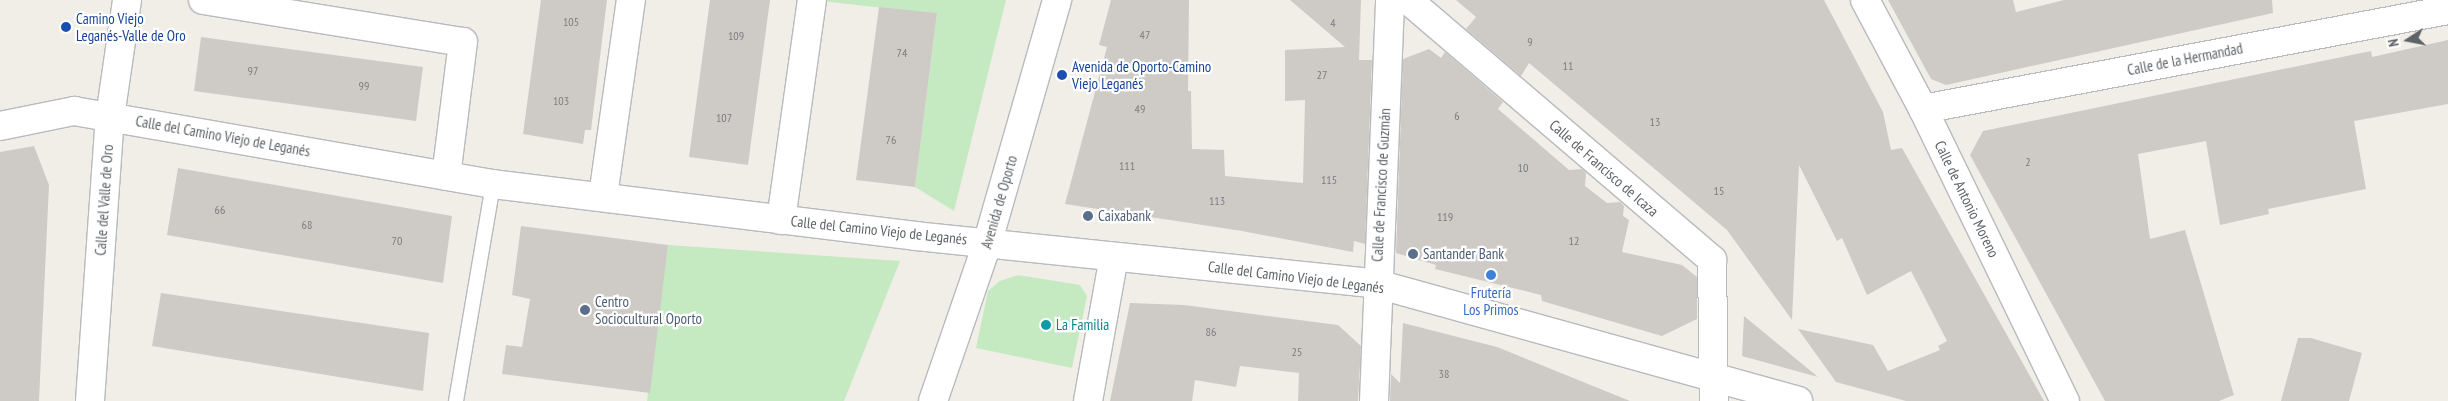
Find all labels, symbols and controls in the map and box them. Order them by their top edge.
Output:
place label: Camino Viejo Leganés-Valle de Oro [76,9,186,44]
house number: 105 [563,15,579,29]
north arrow [2383,15,2433,65]
house number: 4 [1330,16,1336,30]
marker: Camino Viejo Leganés-Valle de Oro [60,21,72,33]
house number: 47 [1140,28,1150,42]
house number: 109 [728,29,744,43]
house number: 9 [1527,35,1533,49]
text: N [2384,37,2403,48]
street label: Calle de la Hermandad [2126,39,2244,79]
house number: 74 [897,46,907,60]
place label: Avenida de Oporto-Camino Viejo Leganés [1072,57,1211,92]
house number: 11 [1563,59,1573,73]
house number: 97 [248,64,258,78]
house number: 27 [1317,68,1327,82]
marker: Avenida de Oporto-Camino Viejo Leganés [1056,69,1068,81]
house number: 99 [359,79,369,93]
house number: 103 [553,94,569,108]
house number: 49 [1135,102,1145,116]
street label: Calle de Francisco de Guzmán [1368,108,1394,262]
house number: 6 [1454,109,1460,123]
house number: 107 [716,111,732,125]
street label: Calle del Camino Viejo de Leganés [134,112,312,160]
house number: 13 [1650,115,1660,129]
street label: Calle de Francisco de Icaza [1546,116,1662,220]
house number: 76 [886,133,896,147]
street label: Calle de Antonio Moreno [1931,138,2003,260]
street label: Calle del Valle de Oro [91,144,117,256]
street label: Avenida de Oporto [977,153,1021,251]
house number: 2 [2025,155,2031,169]
house number: 111 [1119,159,1135,173]
house number: 10 [1518,161,1528,175]
house number: 115 [1321,173,1337,187]
house number: 15 [1714,184,1724,198]
house number: 113 [1209,194,1225,208]
house number: 66 [215,203,225,217]
place label: Caixabank [1098,207,1151,225]
marker: Caixabank [1082,210,1094,222]
house number: 119 [1437,210,1453,224]
street label: Calle del Camino Viejo de Leganés [790,212,968,248]
house number: 68 [302,218,312,232]
house number: 70 [392,234,402,248]
house number: 12 [1569,234,1579,248]
place label: Santander Bank [1423,245,1504,263]
marker: Santander Bank [1407,248,1419,260]
street label: Calle del Camino Viejo de Leganés [1207,257,1385,297]
marker: Frutería Los Primos [1485,269,1497,281]
place label: Frutería Los Primos [1463,283,1519,318]
place label: Centro Sociocultural Oporto [595,292,702,327]
marker: Centro Sociocultural Oporto [579,304,591,316]
place label: La Familia [1056,316,1109,334]
marker: La Familia [1040,319,1052,331]
house number: 86 [1206,325,1216,339]
house number: 25 [1292,345,1302,359]
house number: 38 [1439,367,1449,381]

